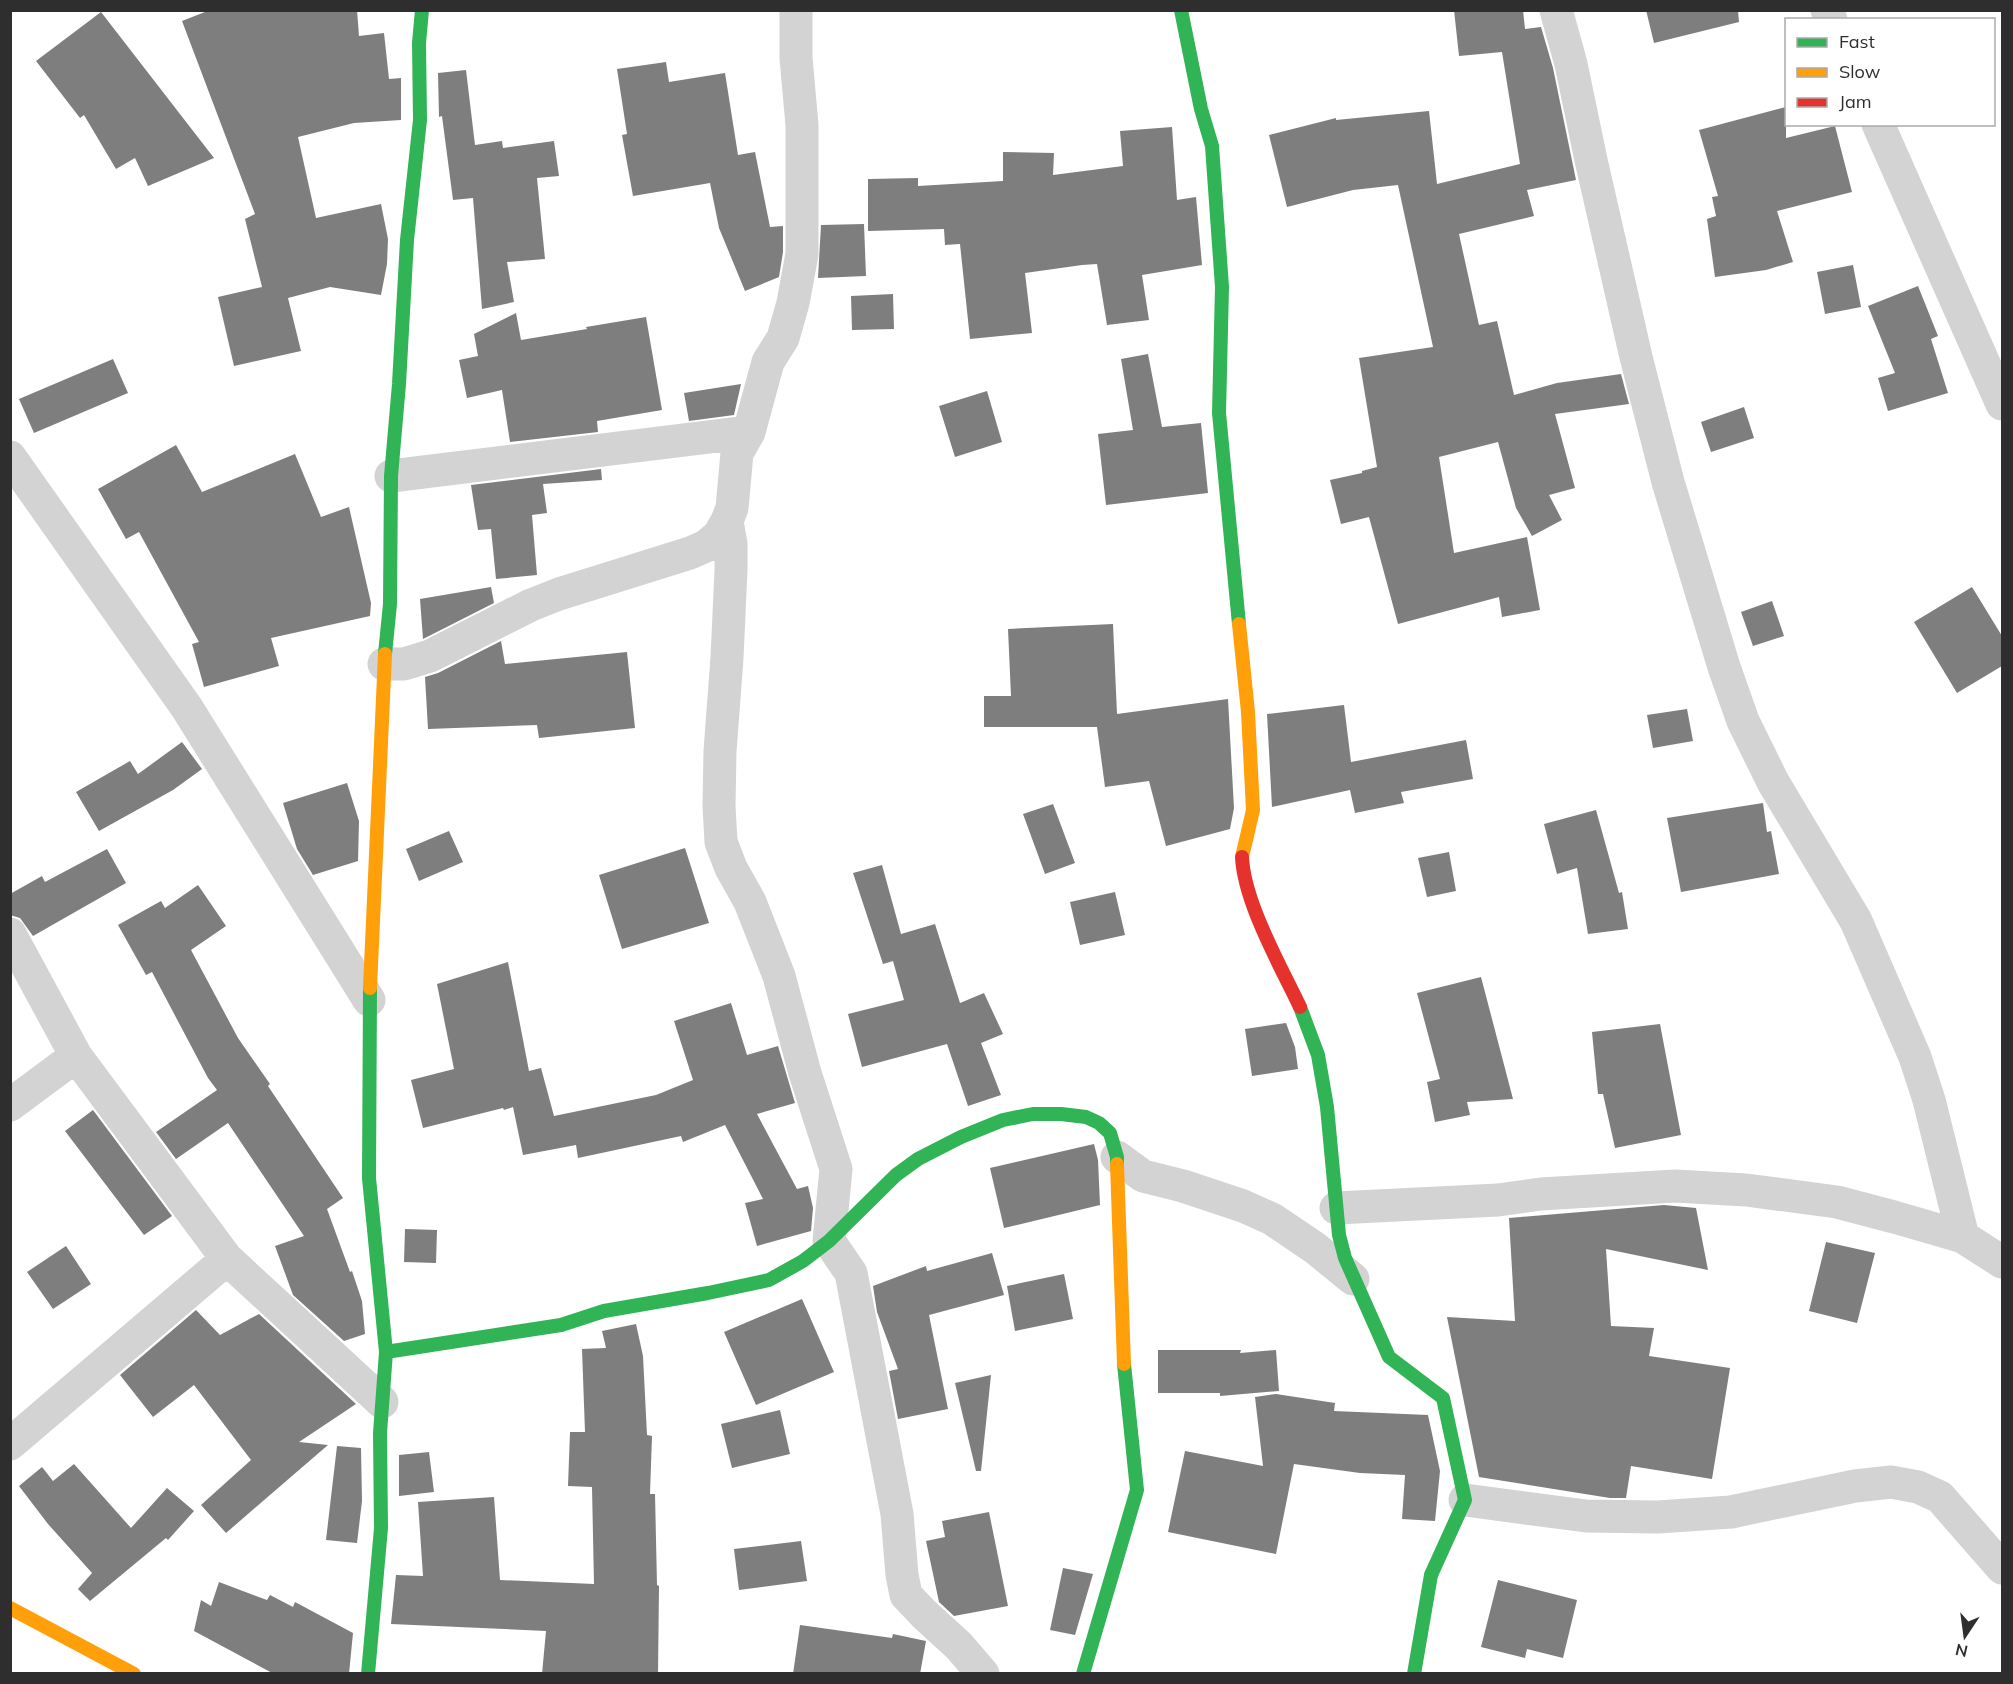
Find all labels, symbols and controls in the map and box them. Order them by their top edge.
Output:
legend [1785,18,1995,126]
text: Fast [1839,30,1875,53]
text: Slow [1839,60,1881,83]
text: Jam [1839,90,1872,113]
north arrow [1935,1606,1995,1666]
text: N [1953,1640,1970,1662]

